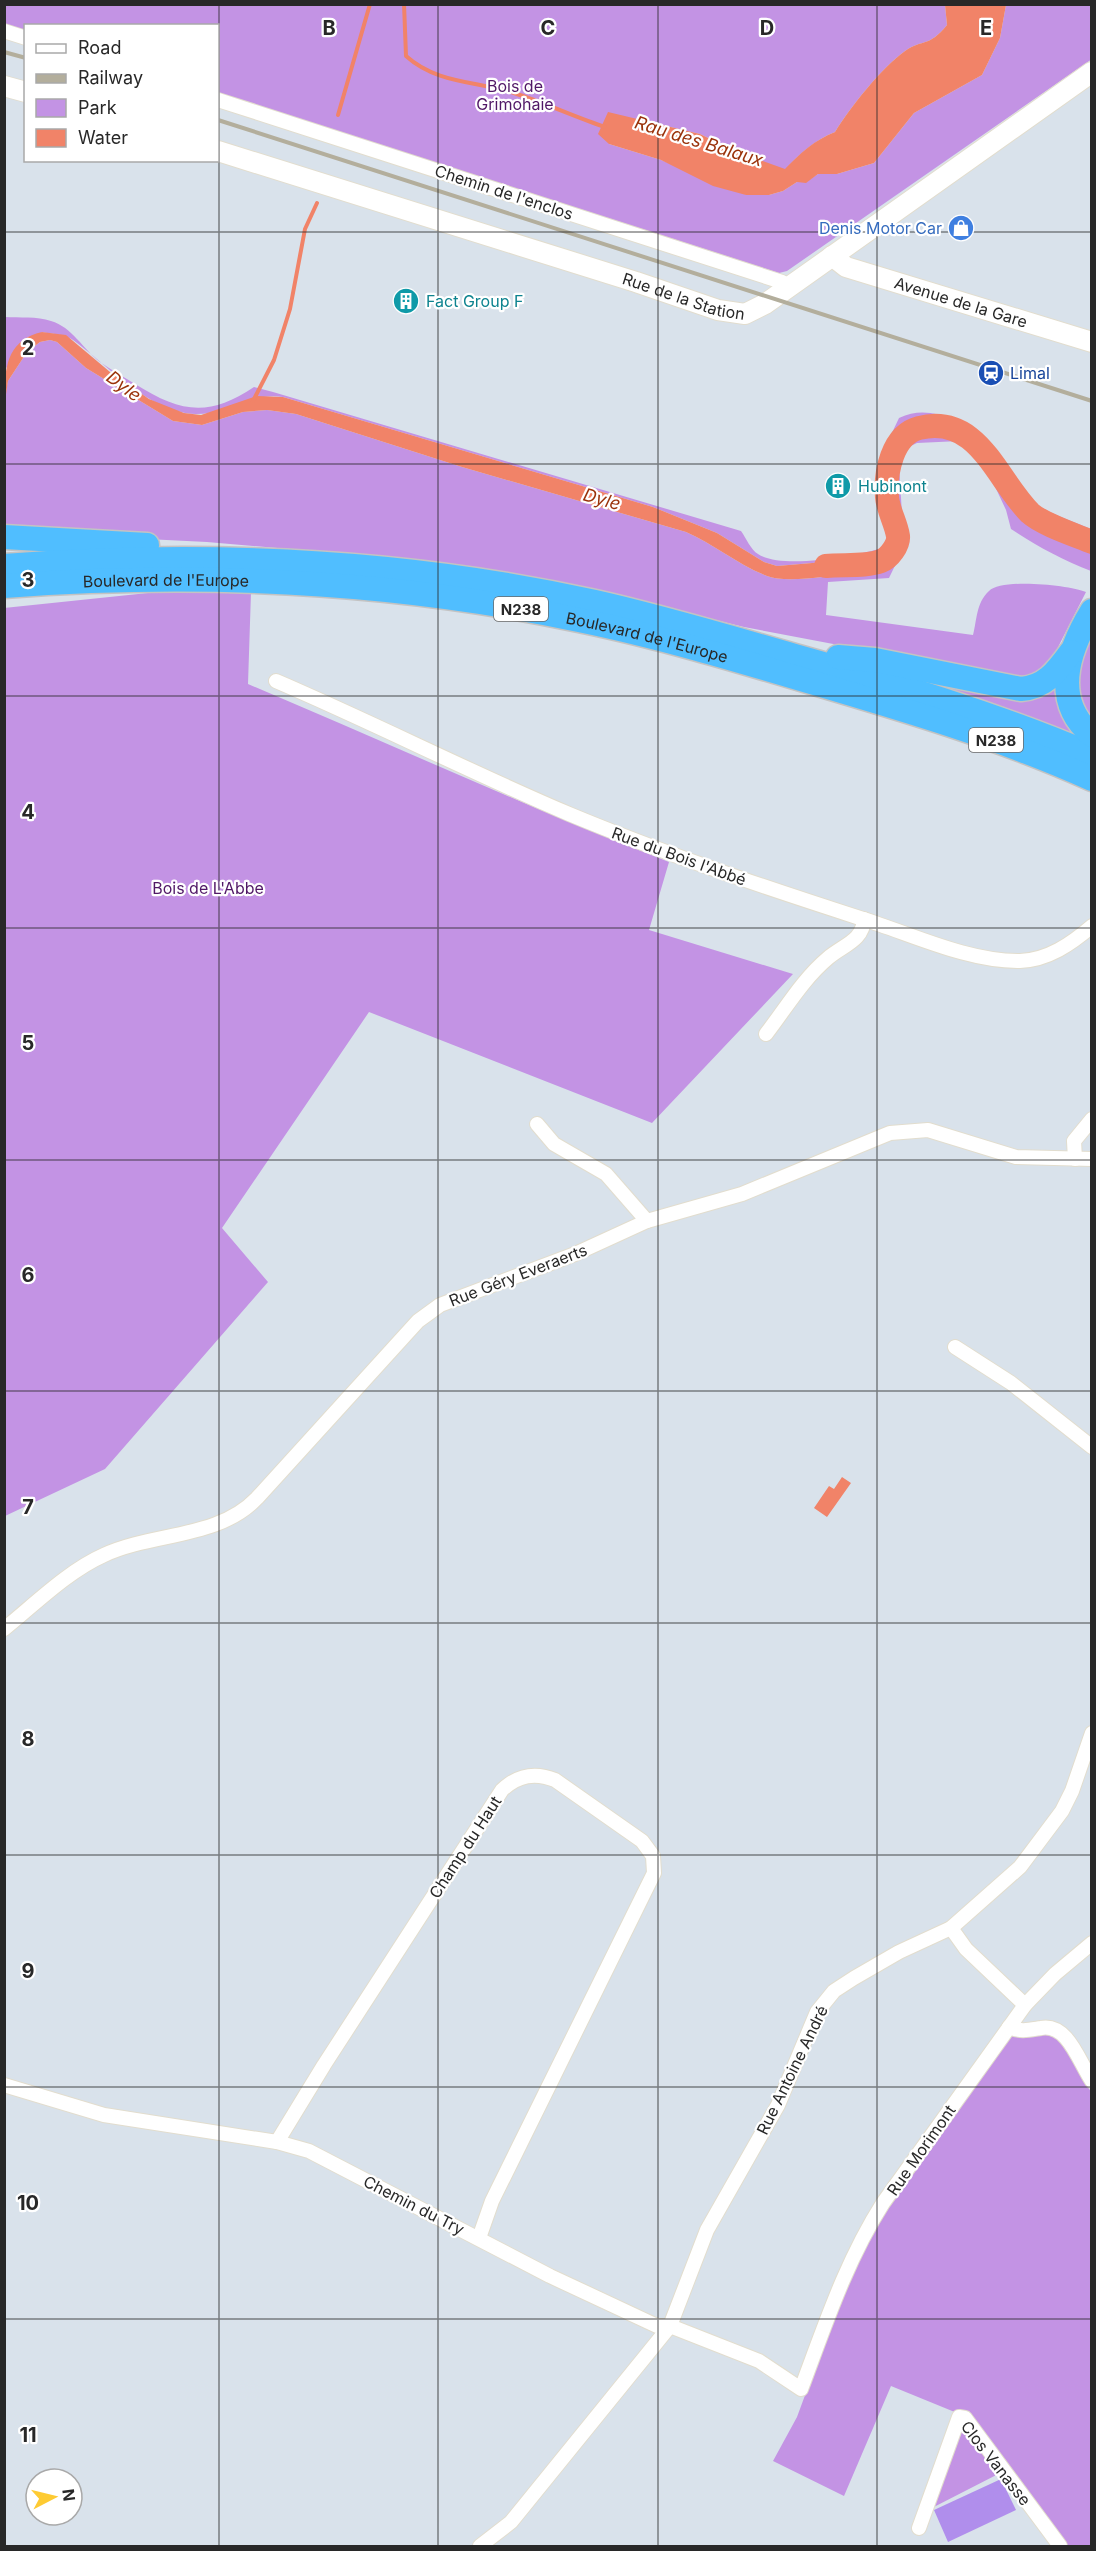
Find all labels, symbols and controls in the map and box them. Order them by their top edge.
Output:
text: B [322,16,336,40]
text: C [541,16,555,40]
text: D [760,16,774,40]
text: E [980,16,992,40]
legend [24,24,219,162]
text: Road [78,37,121,58]
text: Railway [78,67,143,88]
park label: Bois de Grimohaie [476,76,554,114]
text: Park [78,97,117,118]
water label: Rau des Balaux [632,112,766,170]
text: Water [78,127,128,148]
street label: Chemin de l'enclos [432,160,576,224]
shop icon: Denis Motor Car [946,213,976,243]
place label: Denis Motor Car [819,218,942,238]
street label: Rue de la Station [620,268,746,324]
street label: Avenue de la Gare [892,272,1030,332]
building icon: Fact Group F [391,286,421,316]
place label: Fact Group F [426,291,523,311]
text: 2 [22,336,34,360]
station icon: Limal [976,358,1006,388]
place label: Limal [1010,363,1050,383]
water label: Dyle [103,366,145,406]
building icon: Hubinont [823,471,853,501]
place label: Hubinont [858,476,927,496]
water label: Dyle [581,484,623,514]
text: 3 [22,568,34,592]
street label: Boulevard de l'Europe [82,570,249,592]
road number: N238 [494,597,548,621]
street label: Boulevard de l'Europe [564,608,730,667]
road number: N238 [969,728,1023,752]
text: 4 [21,800,35,824]
street label: Rue du Bois l'Abbé [609,822,749,890]
park label: Bois de L'Abbe [152,878,264,898]
text: 5 [22,1031,34,1055]
street label: Rue Géry Everaerts [446,1239,590,1311]
text: 6 [22,1263,35,1287]
text: 7 [22,1495,34,1519]
text: 8 [21,1727,35,1751]
street label: Champ du Haut [425,1792,505,1902]
text: 9 [22,1959,35,1983]
street label: Rue Antoine André [752,2002,832,2138]
street label: Rue Morimont [882,2101,960,2199]
street label: Chemin du Try [360,2171,468,2239]
text: 10 [17,2191,39,2215]
street label: Clos Vanasse [957,2417,1035,2509]
text: 11 [19,2423,37,2447]
north arrow [24,2467,84,2527]
text: N [58,2488,80,2502]

